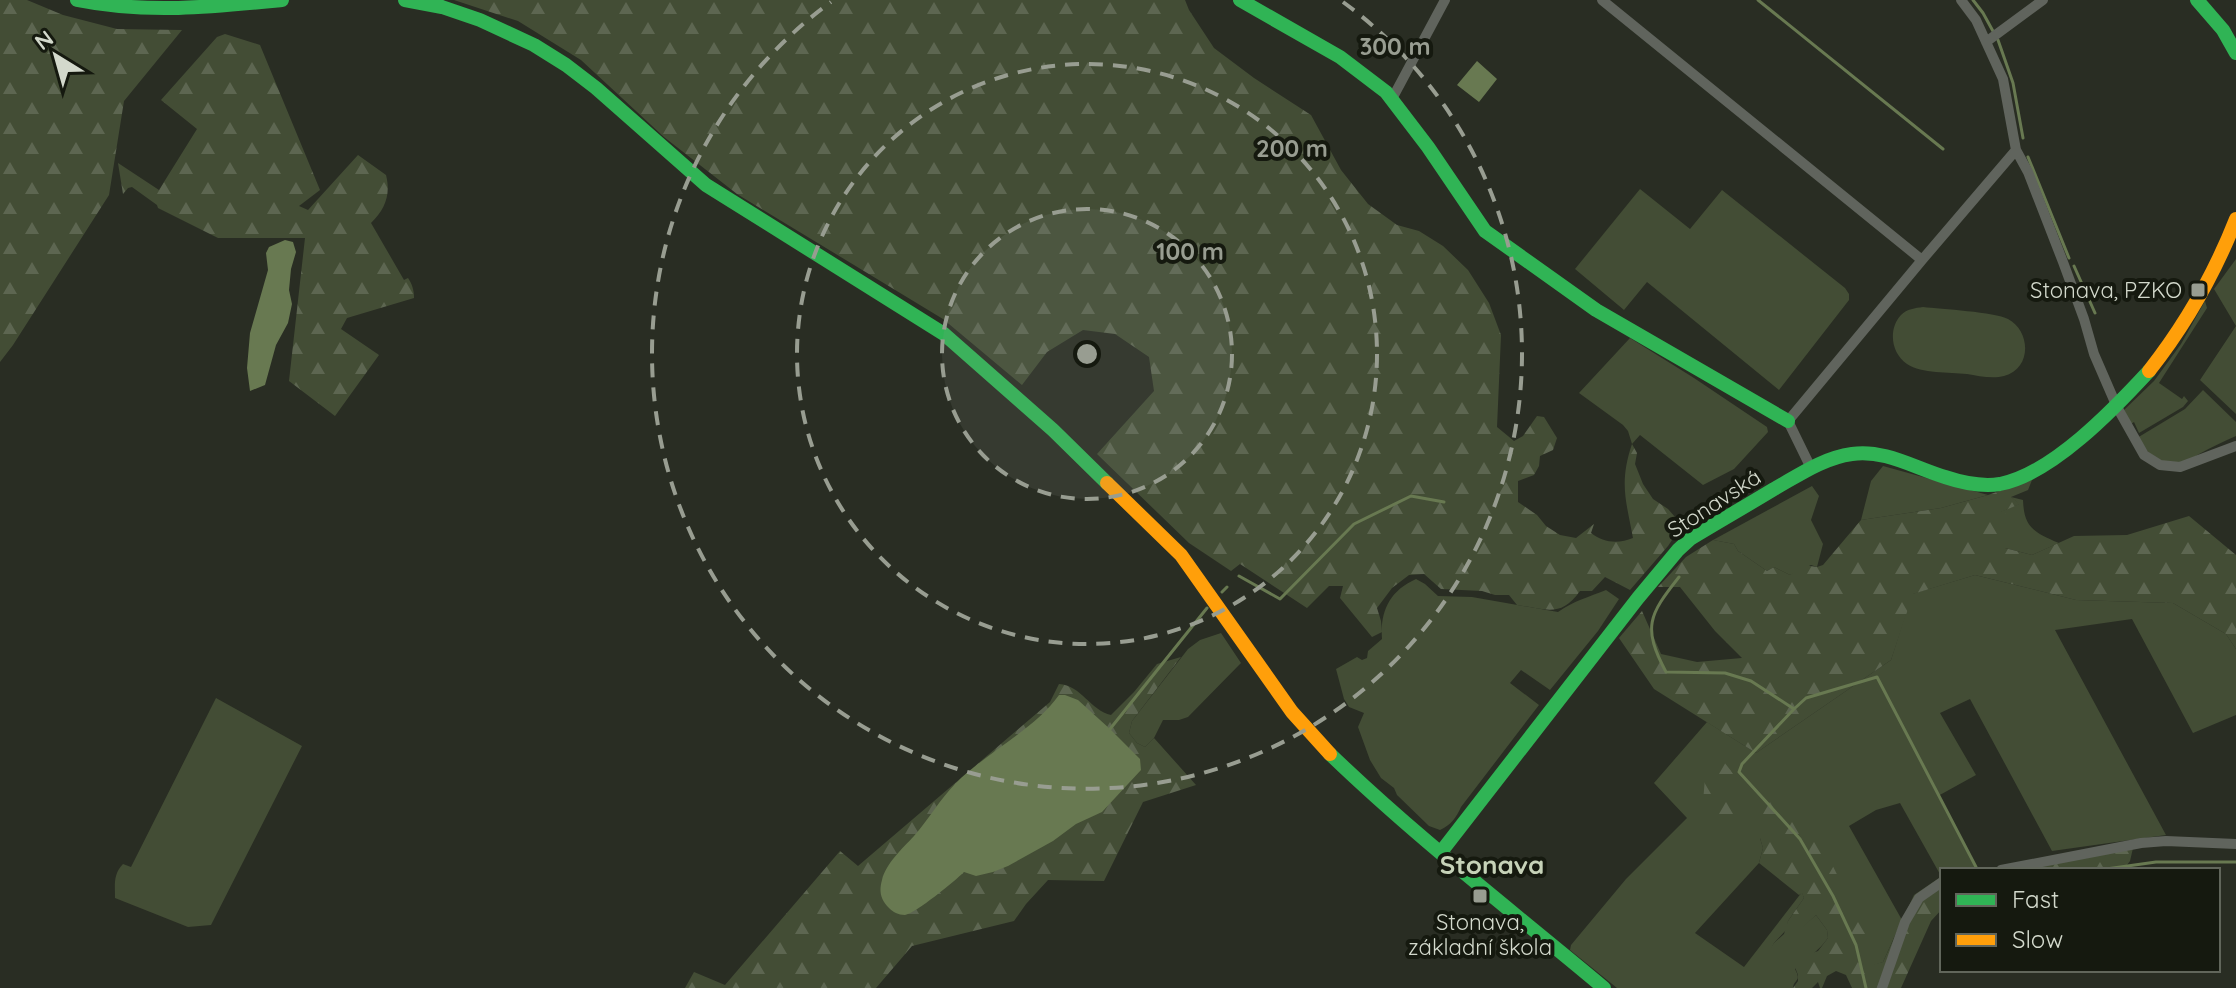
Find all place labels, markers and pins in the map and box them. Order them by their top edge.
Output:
place label: Stonava, PZKO [2030,276,2182,304]
marker: Stonava, PZKO [2189,281,2207,299]
centre of rings [1073,340,1101,368]
marker: Stonava, základní škola [1471,887,1489,905]
place label: Stonava, základní škola [1408,908,1552,961]

